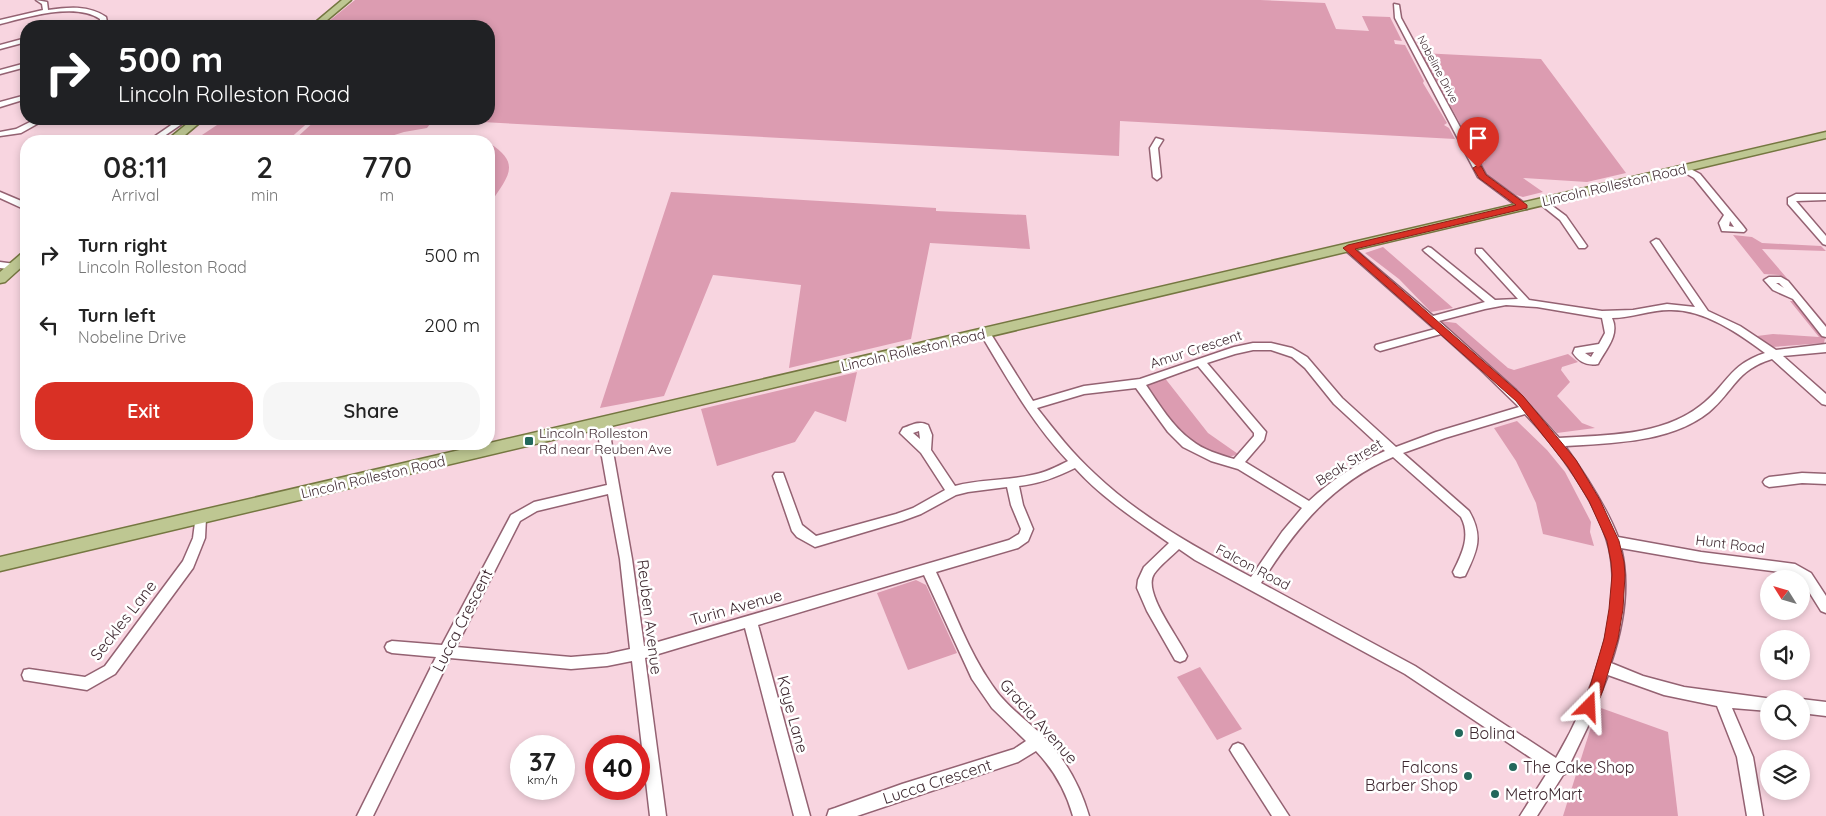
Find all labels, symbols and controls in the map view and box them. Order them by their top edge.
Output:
street label: Nobeline Drive [1414,33,1462,105]
text: 500 m [118,37,223,81]
icon: right [35,40,100,105]
text: Lincoln Rolleston Road [118,80,350,108]
pin [1457,117,1499,168]
icon: arrive [1464,124,1492,152]
text: 08:11 [103,148,168,186]
text: 2 [256,148,273,186]
text: 770 [361,148,412,186]
street label: Lincoln Rolleston Road [1540,160,1688,210]
text: Arrival [112,185,159,205]
text: min [251,185,278,205]
text: m [379,185,394,205]
text: Turn right [78,233,167,257]
icon: right [35,241,63,269]
text: 500 m [425,243,480,267]
text: Lincoln Rolleston Road [78,257,247,277]
text: Turn left [78,303,156,327]
icon: left [35,311,63,339]
text: 200 m [424,313,480,337]
street label: Lincoln Rolleston Road [839,325,987,375]
street label: Amur Crescent [1148,326,1245,372]
text: Nobeline Drive [78,327,186,347]
button: Exit [35,382,253,440]
button: Share [263,382,480,440]
place label: Lincoln Rolleston Rd near Reuben Ave [539,424,672,458]
street label: Beak Street [1312,434,1386,490]
marker: Lincoln Rolleston Rd near Reuben Ave [523,435,535,447]
street label: Lincoln Rolleston Road [299,452,447,502]
street label: Hunt Road [1694,531,1766,557]
street label: Falcon Road [1213,540,1293,594]
street label: Reuben Avenue [633,558,667,676]
street label: Lucca Crescent [427,565,497,675]
north arrow [1760,570,1810,620]
map controls [1760,570,1810,800]
street label: Seckles Lane [86,576,160,664]
street label: Turin Avenue [688,584,784,630]
button: sound [1760,630,1810,680]
street label: Kaye Lane [773,673,813,755]
street label: Gracia Avenue [996,674,1082,768]
position arrow [1562,680,1614,732]
button: search [1760,690,1810,740]
place label: Bolina [1469,723,1515,743]
marker: Bolina [1453,727,1465,739]
speed limit sign: 40 [585,735,650,800]
text: 37 [529,746,556,777]
button: layers [1760,750,1810,800]
street label: Lucca Crescent [880,754,994,808]
place label: Falcons Barber Shop [1365,757,1458,795]
place label: The Cake Shop [1523,757,1634,777]
marker: The Cake Shop [1507,761,1519,773]
marker: Falcons Barber Shop [1462,770,1474,782]
text: km/h [527,772,558,787]
place label: MetroMart [1505,784,1583,804]
marker: MetroMart [1489,788,1501,800]

